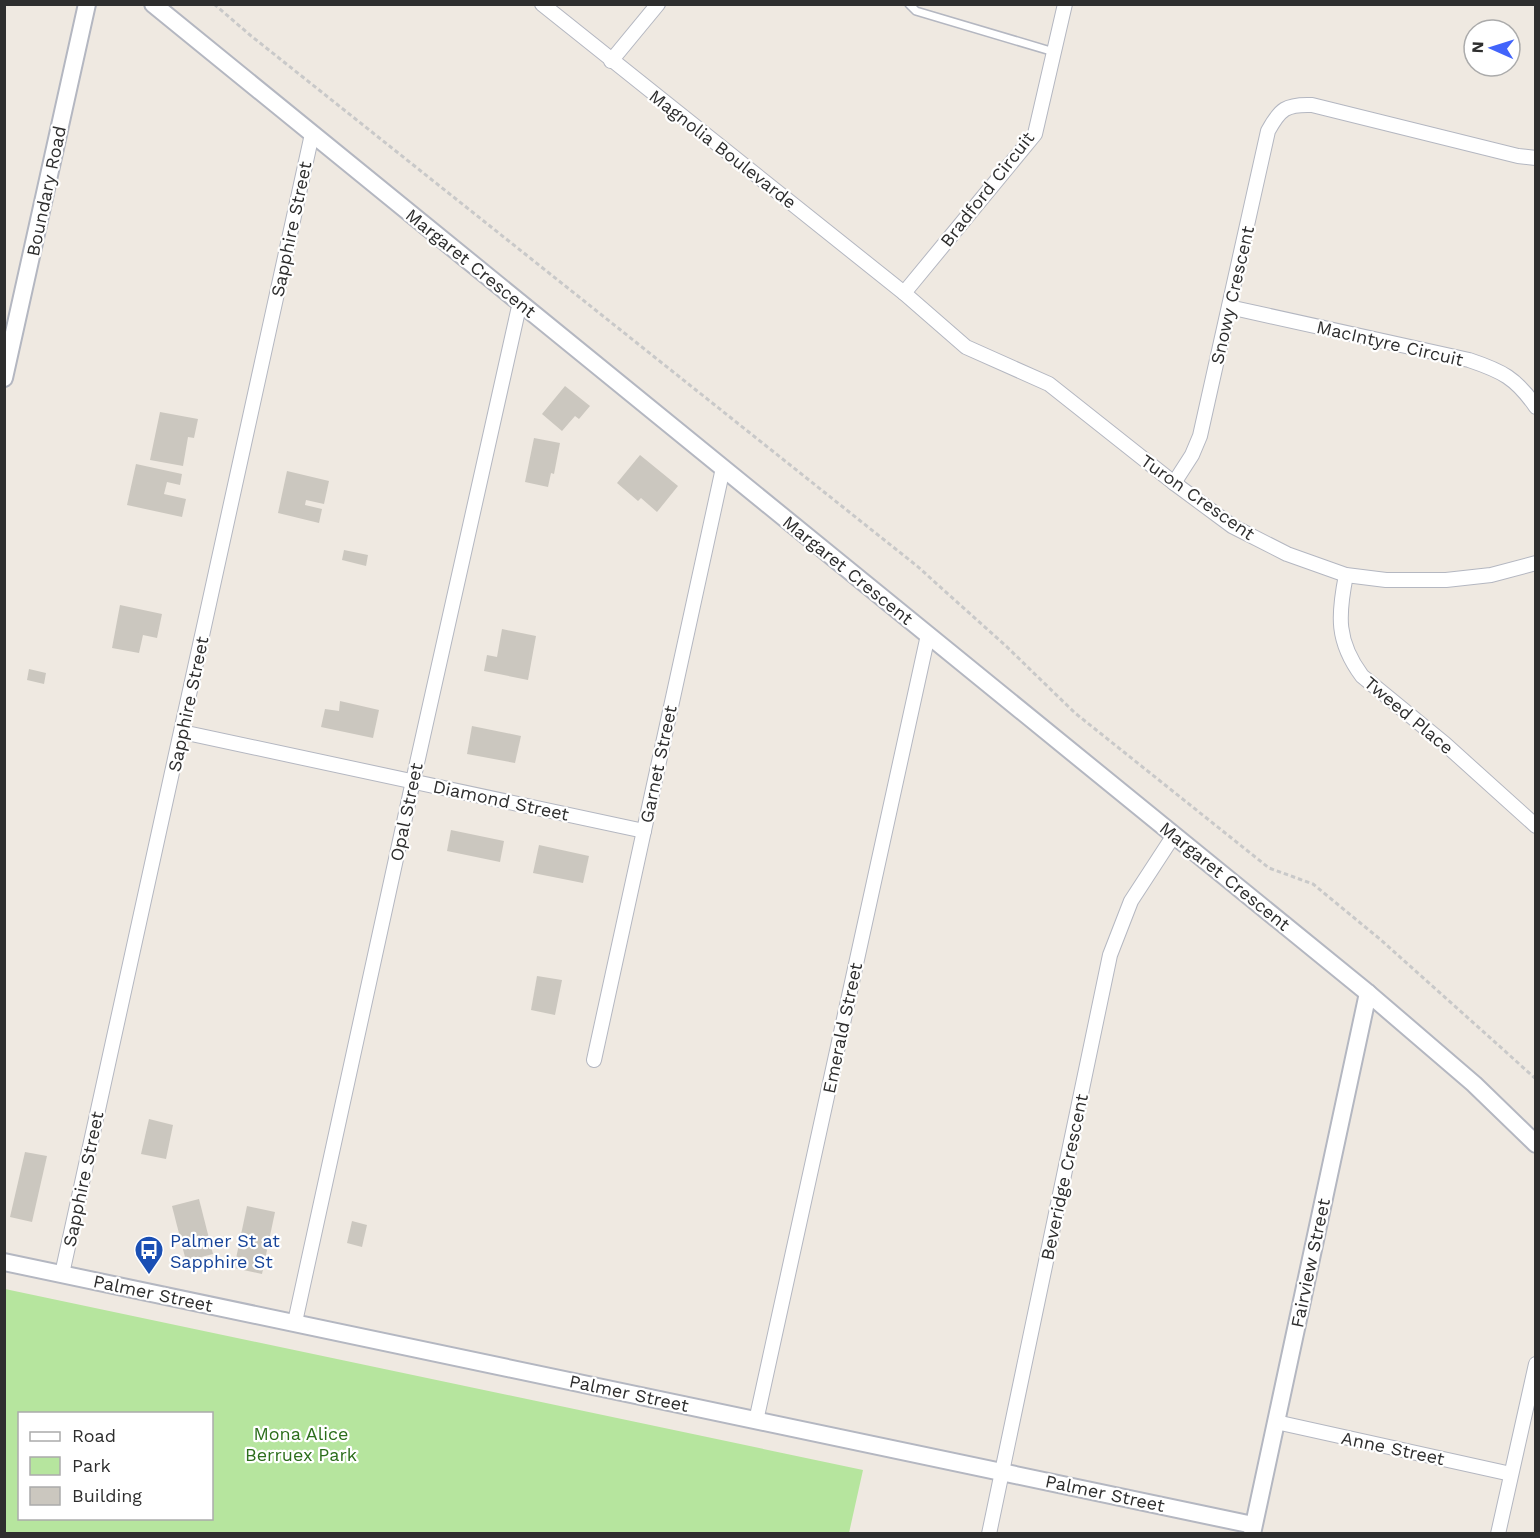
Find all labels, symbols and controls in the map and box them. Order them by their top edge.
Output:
north arrow [1462,18,1522,78]
text: N [1468,41,1487,54]
street label: Magnolia Boulevarde [645,85,801,213]
street label: Boundary Road [22,124,70,258]
street label: Bradford Circuit [936,127,1039,251]
street label: Sapphire Street [266,159,316,299]
street label: Margaret Crescent [402,204,541,322]
street label: Snowy Crescent [1206,223,1258,366]
street label: MacIntyre Circuit [1315,316,1466,370]
street label: Turon Crescent [1137,450,1259,544]
street label: Margaret Crescent [779,511,918,629]
street label: Sapphire Street [163,634,213,774]
street label: Tweed Place [1360,672,1458,758]
street label: Garnet Street [635,703,681,825]
street label: Opal Street [385,760,427,863]
street label: Diamond Street [431,775,571,825]
street label: Margaret Crescent [1156,817,1295,935]
street label: Emerald Street [818,960,866,1095]
street label: Beveridge Crescent [1036,1091,1092,1262]
street label: Sapphire Street [58,1109,108,1249]
street label: Fairview Street [1286,1196,1334,1330]
place label: Palmer St at Sapphire St [170,1230,280,1272]
bus stop icon: Palmer St at Sapphire St [133,1234,165,1276]
street label: Palmer Street [91,1270,215,1316]
street label: Palmer Street [567,1370,691,1416]
legend [18,1412,213,1520]
park label: Mona Alice Berruex Park [245,1423,357,1465]
text: Road [72,1425,116,1446]
street label: Anne Street [1340,1427,1447,1469]
text: Park [72,1455,111,1476]
street label: Palmer Street [1043,1470,1167,1516]
text: Building [72,1485,142,1506]

